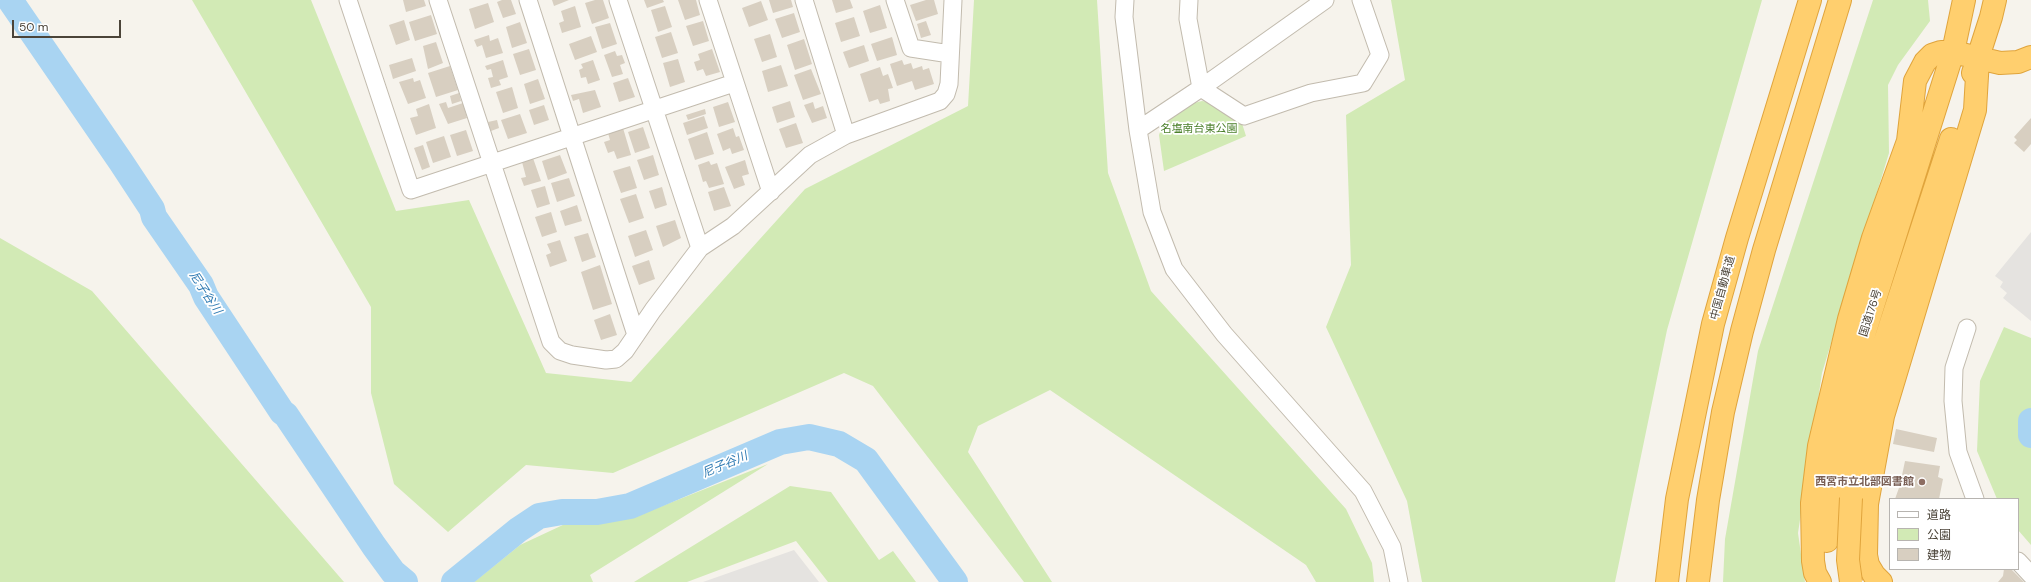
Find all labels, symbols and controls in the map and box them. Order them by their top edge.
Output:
scale bar [14,12,123,38]
text: 50 m [19,19,48,35]
park label: 名塩南台東公園 [1161,122,1237,136]
street label: 中国自動車道 [1708,254,1738,322]
water label: 尼子谷川 [186,269,224,317]
street label: 国道176号 [1857,288,1885,338]
water label: 尼子谷川 [700,449,750,481]
place label: 西宮市立北部図書館 [1815,475,1914,489]
marker: 西宮市立北部図書館 [1917,477,1927,487]
legend [1889,498,2019,570]
text: 道路 [1927,507,1951,523]
text: 公園 [1927,527,1951,543]
text: 建物 [1927,547,1951,563]

